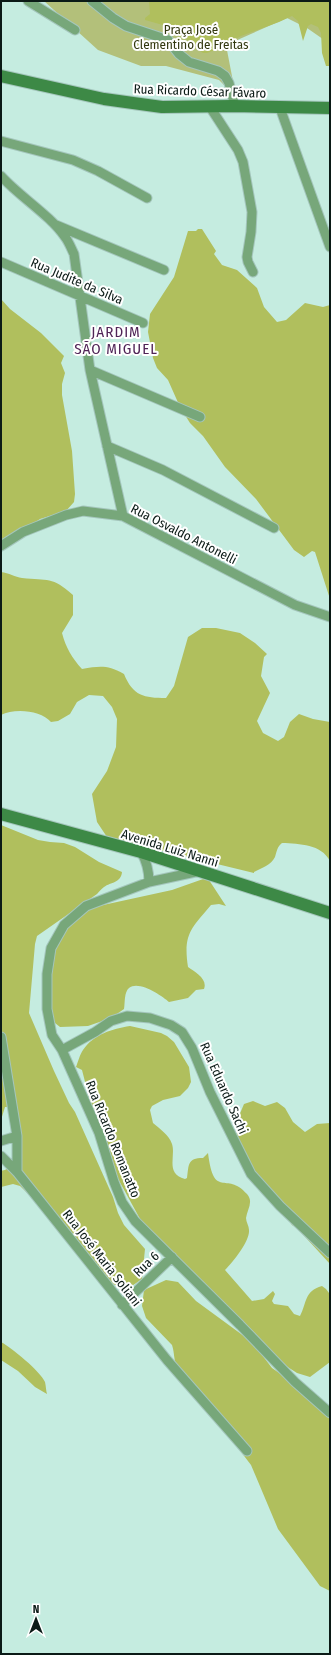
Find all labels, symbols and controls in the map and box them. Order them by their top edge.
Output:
park label: Praça José Clementino de Freitas [133,22,249,52]
street label: Rua Ricardo César Fávaro [133,81,267,101]
street label: Rua Judite da Silva [29,255,125,307]
district label: JARDIM SÃO MIGUEL [74,323,158,358]
street label: Rua Osvaldo Antonelli [129,501,239,567]
street label: Avenida Luiz Nanni [120,826,220,870]
street label: Rua Eduardo Sachi [197,1040,251,1136]
street label: Rua Ricardo Romanatto [83,1078,143,1200]
street label: Rua José Maria Soliani [60,1207,144,1309]
street label: Rua 6 [130,1248,162,1280]
north arrow [16,1599,56,1639]
text: N [33,1603,39,1616]

